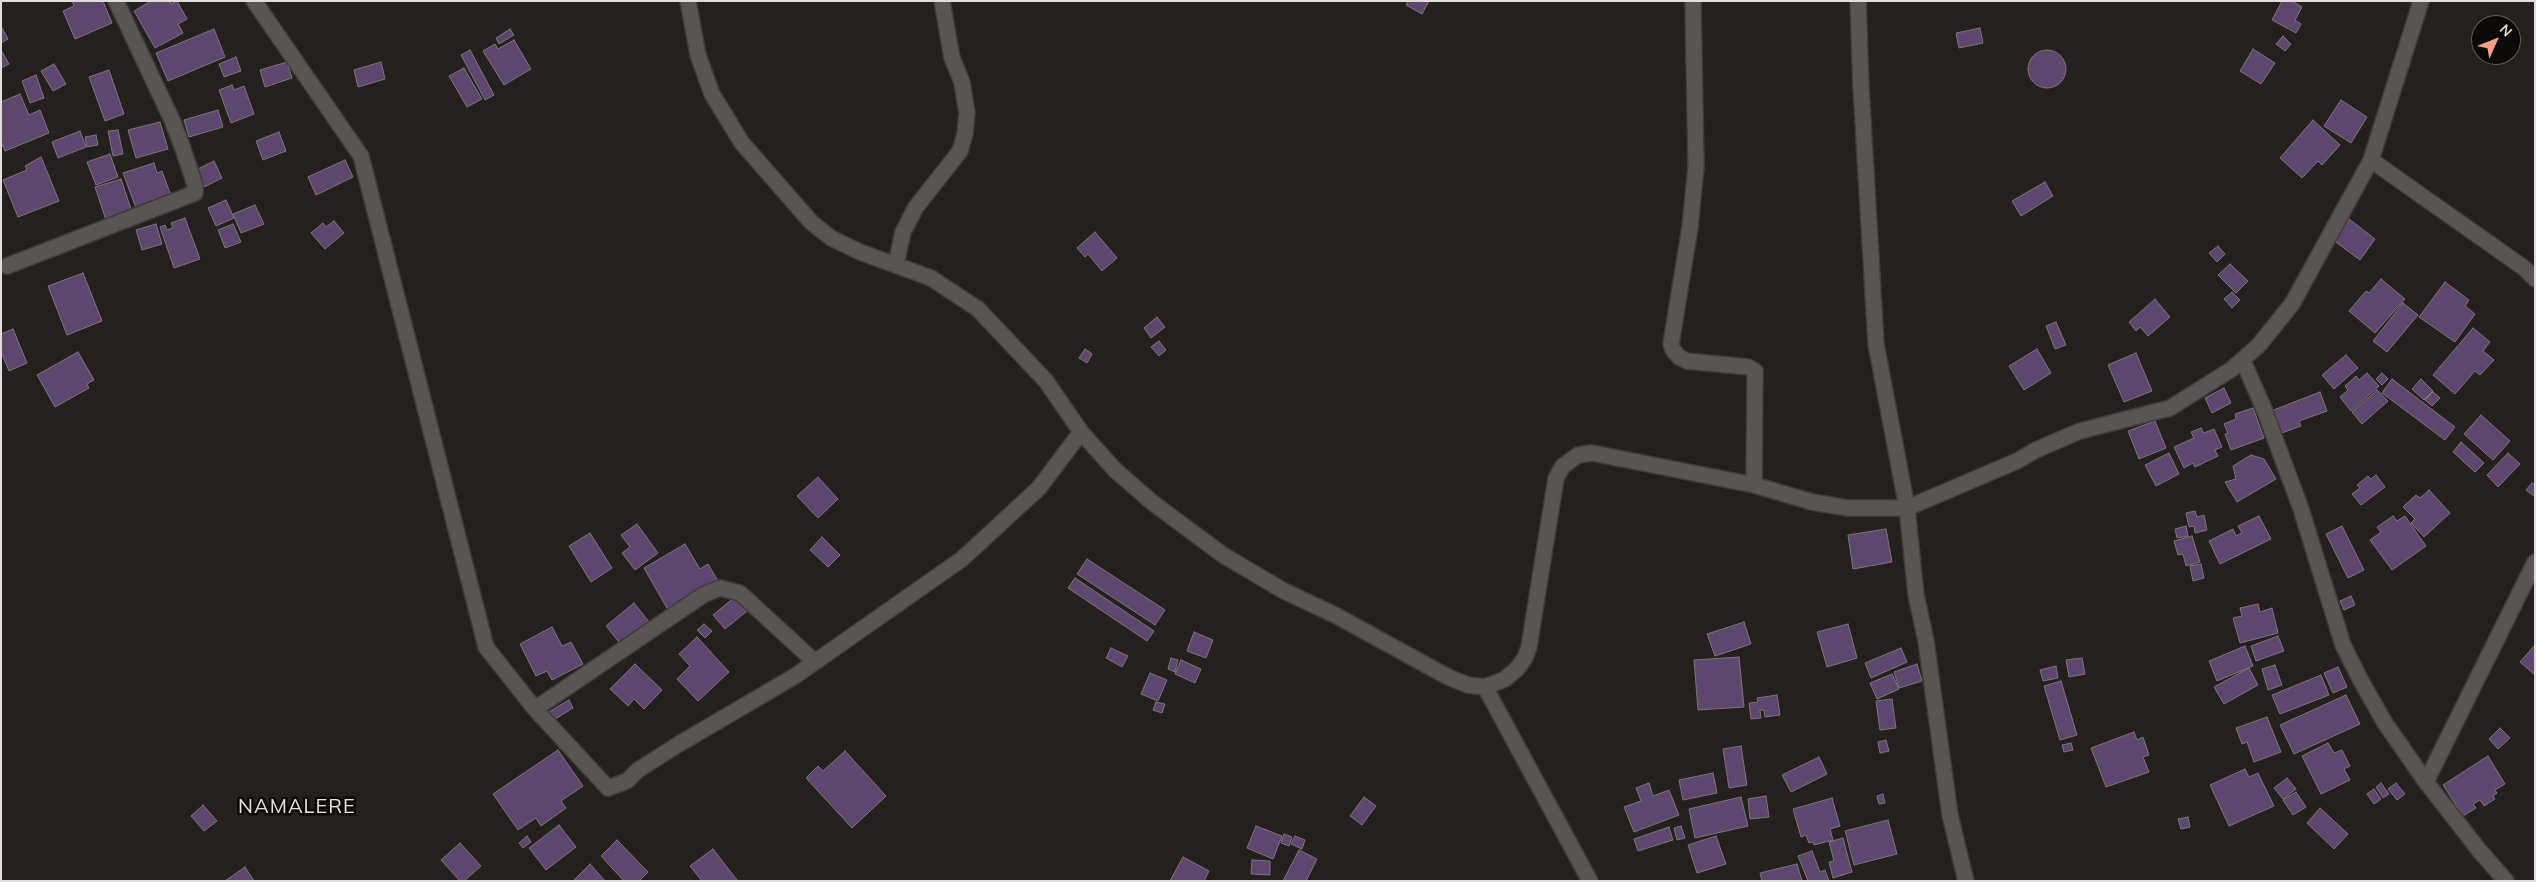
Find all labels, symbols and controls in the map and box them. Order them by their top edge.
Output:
north arrow [2471,15,2521,65]
text: N [2496,20,2516,40]
district label: NAMALERE [237,795,357,819]

